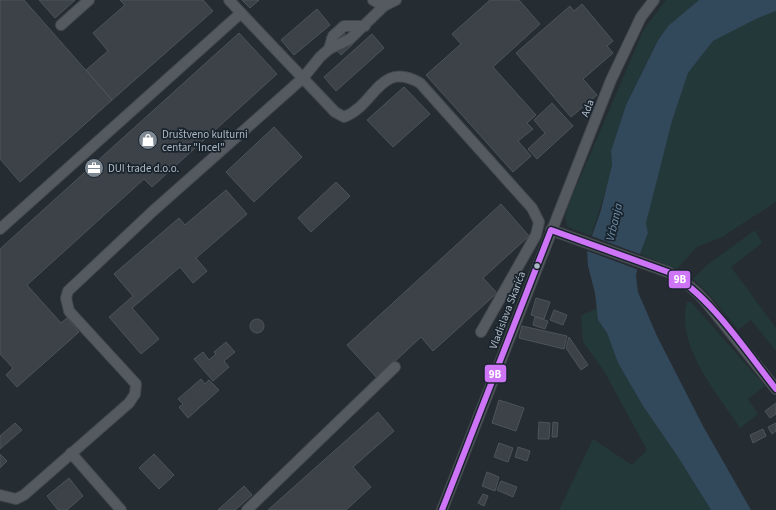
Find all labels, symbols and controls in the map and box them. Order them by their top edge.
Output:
street label: Ada [577,97,598,119]
place label: Društveno kulturni centar "Incel" [162,127,248,155]
shop icon: Društveno kulturni centar "Incel" [137,129,159,151]
office icon: DUI trade d.o.o. [83,157,105,179]
place label: DUI trade d.o.o. [108,161,180,176]
water label: Vrbanja [602,201,627,243]
unlabelled marker [532,261,542,271]
street label: Vladislava Skarića [486,269,529,351]
line badge: 9B [668,270,691,289]
text: 9B [674,272,687,287]
line badge: 9B [484,364,507,383]
text: 9B [489,367,502,382]

